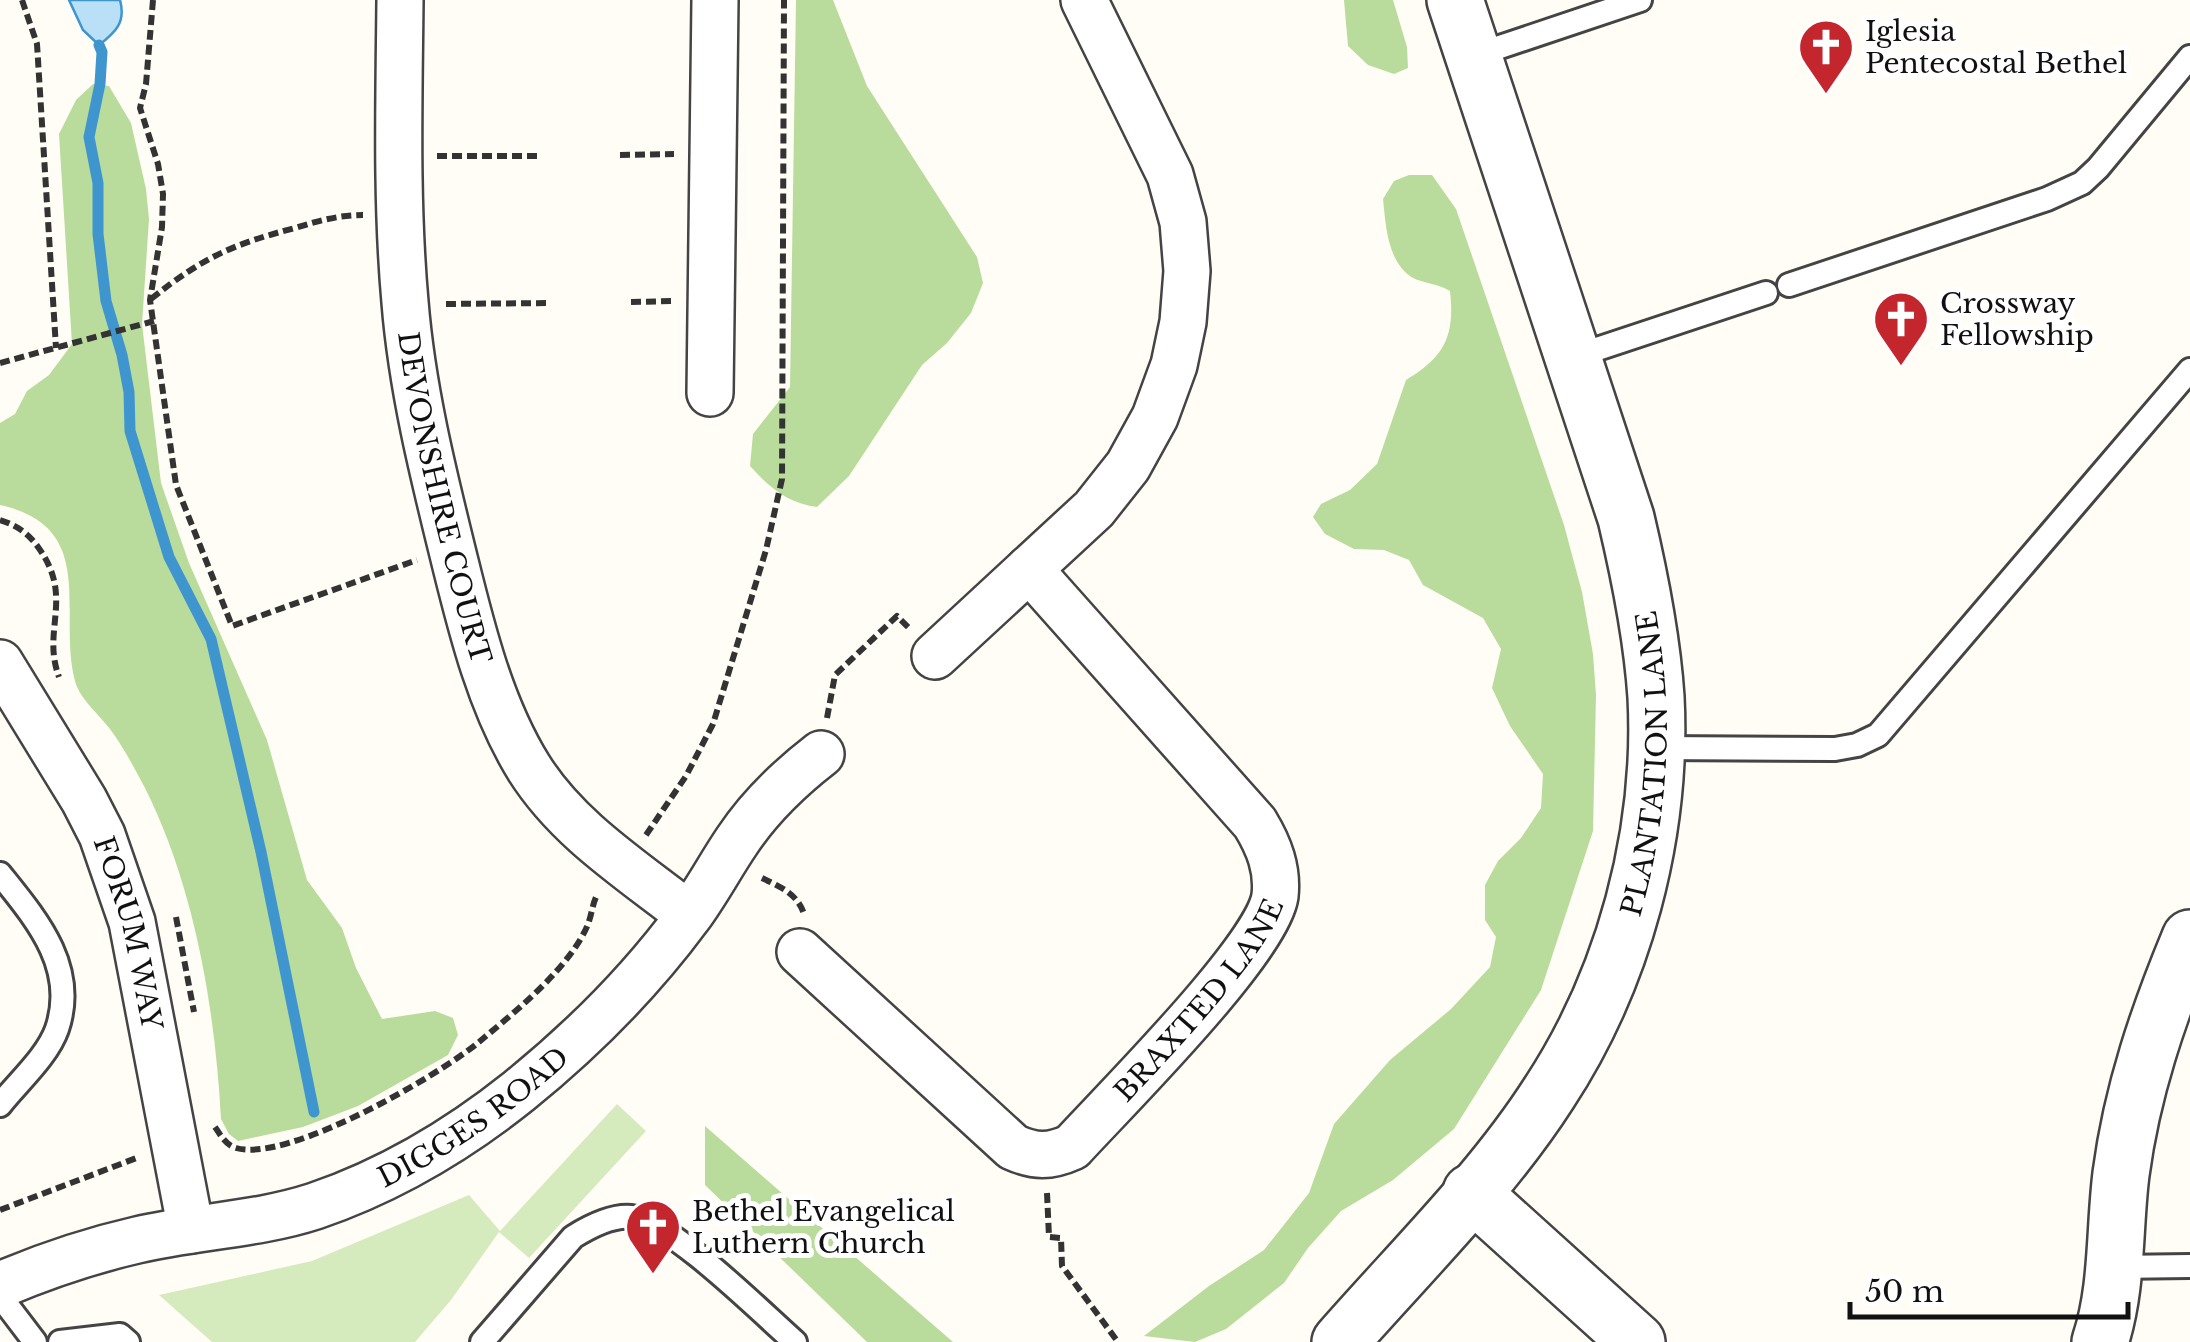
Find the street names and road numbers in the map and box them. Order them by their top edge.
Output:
street label: DEVONSHIRE COURT [390,330,499,669]
street label: PLANTATION LANE [1614,608,1675,920]
street label: FORUM WAY [86,832,169,1033]
street label: BRAXTED LANE [1107,894,1291,1109]
street label: DIGGES ROAD [372,1040,576,1196]

